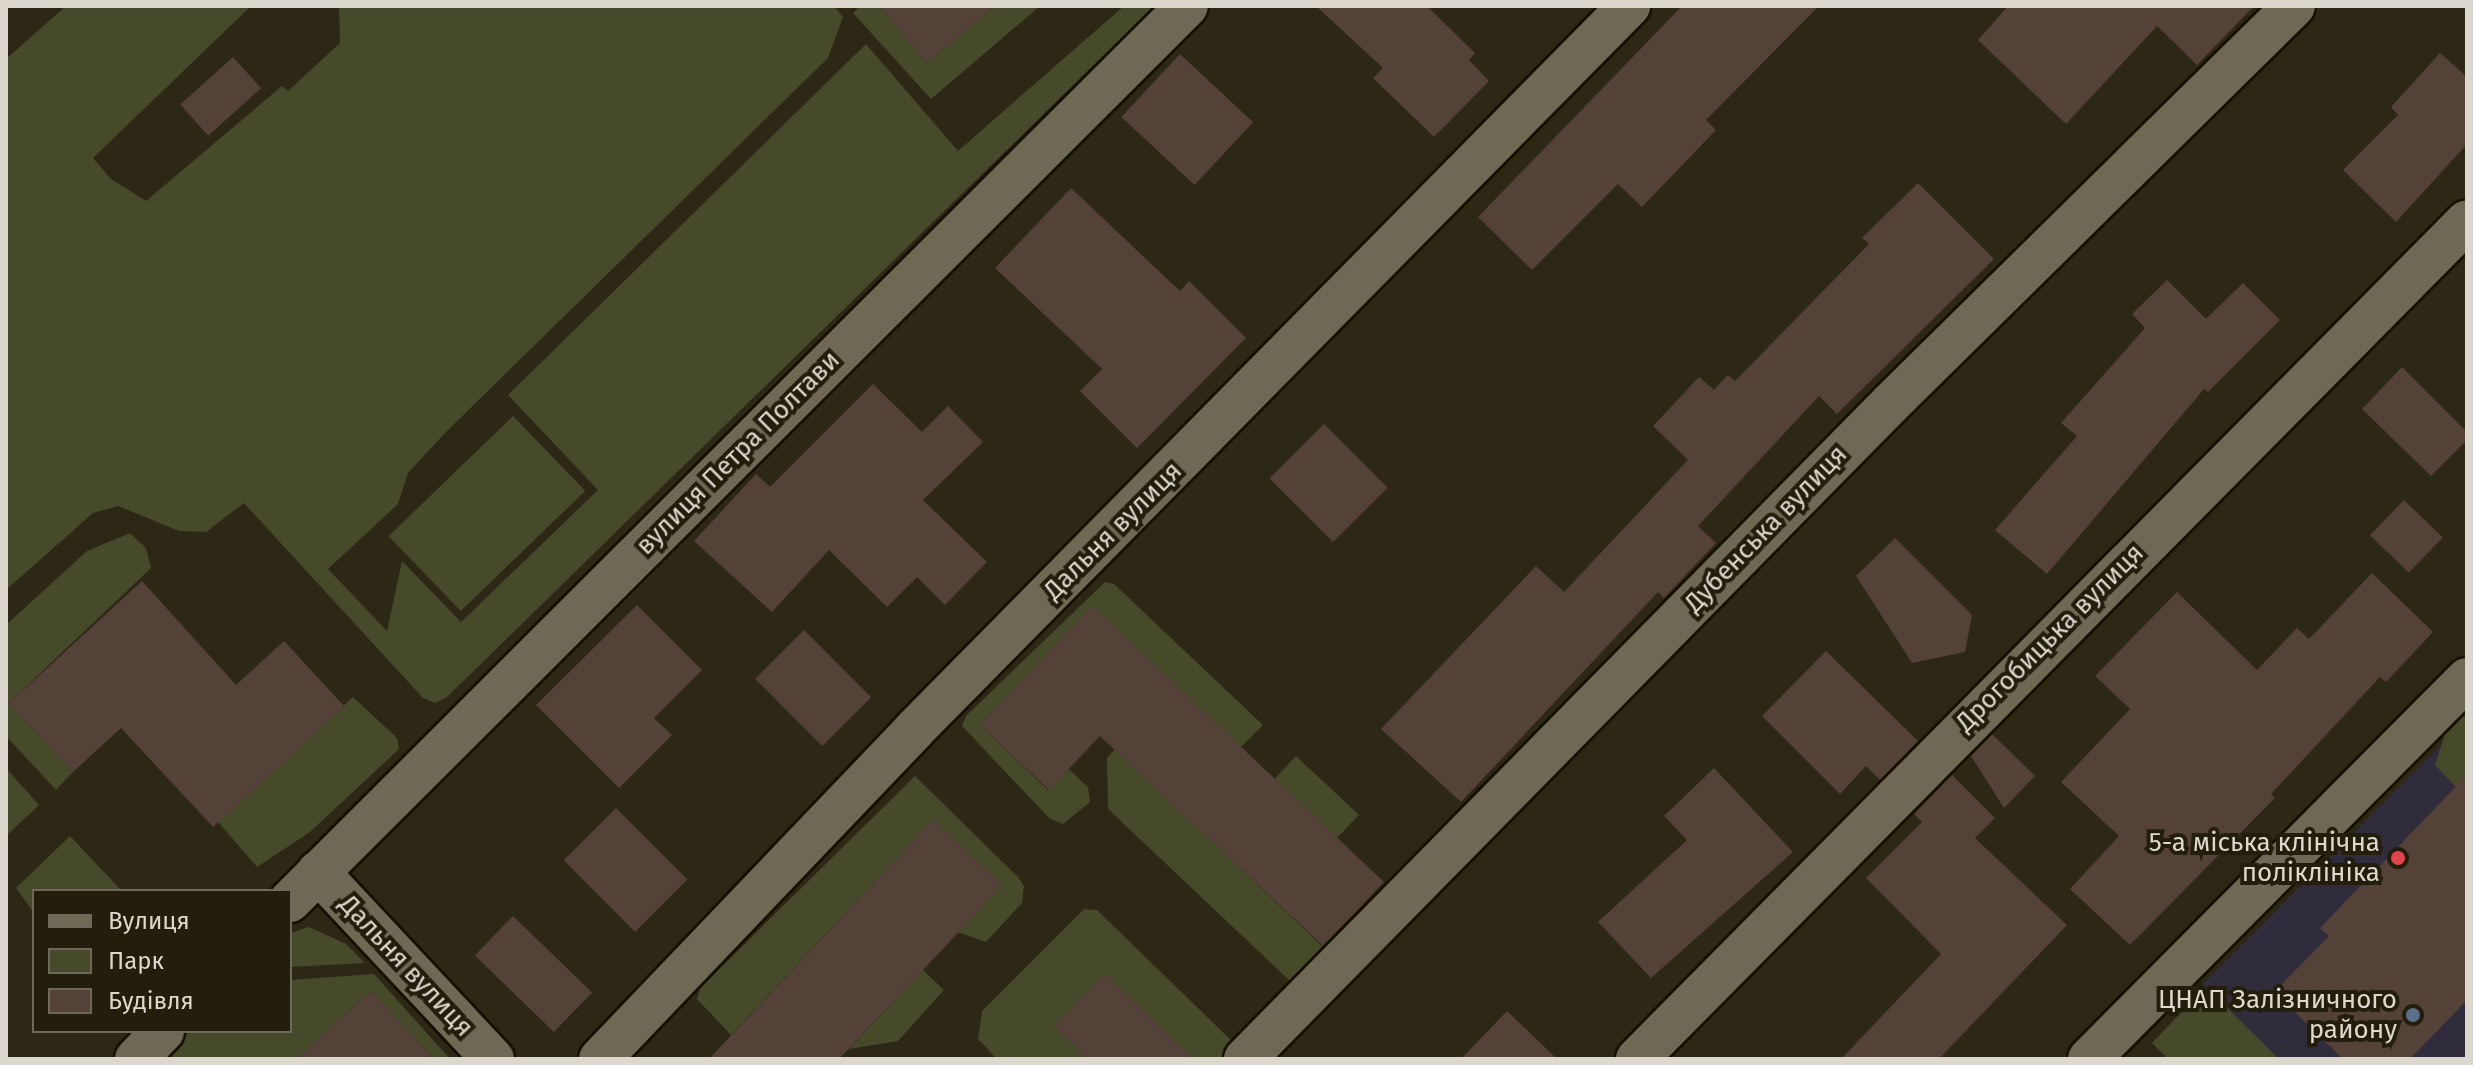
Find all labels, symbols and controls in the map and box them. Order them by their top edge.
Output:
street label: вулиця Петра Полтави [630,345,846,561]
street label: Дубенська вулиця [1678,439,1854,619]
street label: Дальня вулиця [1038,456,1188,606]
street label: Дрогобицька вулиця [1950,538,2150,738]
place label: 5-а міська клінічна поліклініка [2149,827,2380,888]
marker: 5-а міська клінічна поліклініка [2387,847,2409,869]
legend [32,889,292,1033]
street label: Дальня вулиця [333,889,479,1043]
text: Вулиця [108,907,190,935]
text: Парк [108,947,164,975]
place label: ЦНАП Залізничного району [2158,984,2397,1046]
text: Будівля [108,987,194,1015]
marker: ЦНАП Залізничного району [2404,1006,2422,1024]

